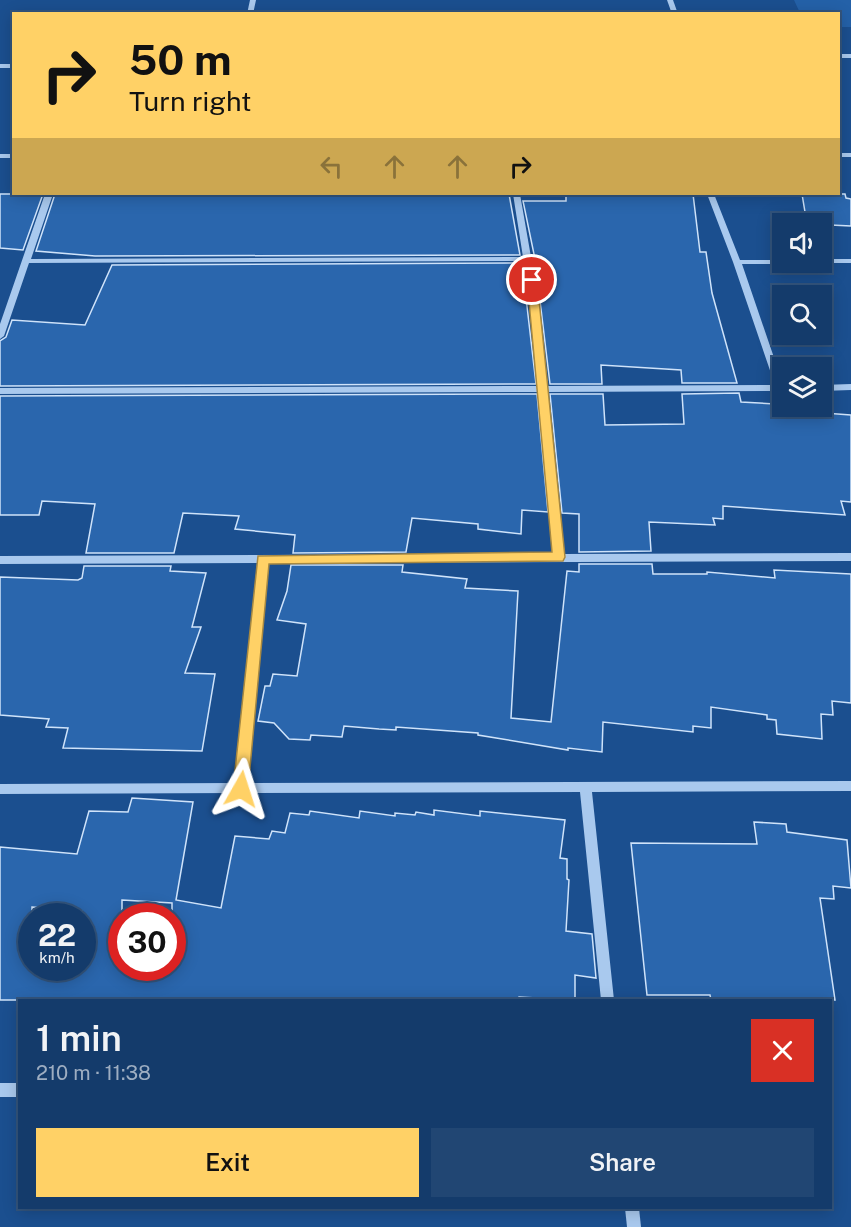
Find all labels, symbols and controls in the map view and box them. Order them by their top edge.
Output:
text: 50 m [129,35,232,84]
icon: right [30,36,108,114]
text: Turn right [129,85,252,117]
icon: left [315,150,348,183]
icon: ahead [378,150,411,183]
icon: ahead [441,150,474,183]
icon: right [504,150,537,183]
map controls [772,213,832,417]
button: sound [772,213,832,273]
pin [506,254,557,305]
icon: arrive [515,263,548,296]
button: search [772,285,832,345]
button: layers [772,357,832,417]
position arrow [209,757,273,821]
speed limit sign: 30 [108,903,186,981]
text: 22 [38,917,76,953]
text: km/h [39,949,75,966]
text: 1 min [36,1017,122,1059]
button: close [751,1019,814,1082]
text: 210 m · 11:38 [36,1061,151,1085]
button: Exit [36,1128,419,1197]
button: Share [431,1128,814,1197]

